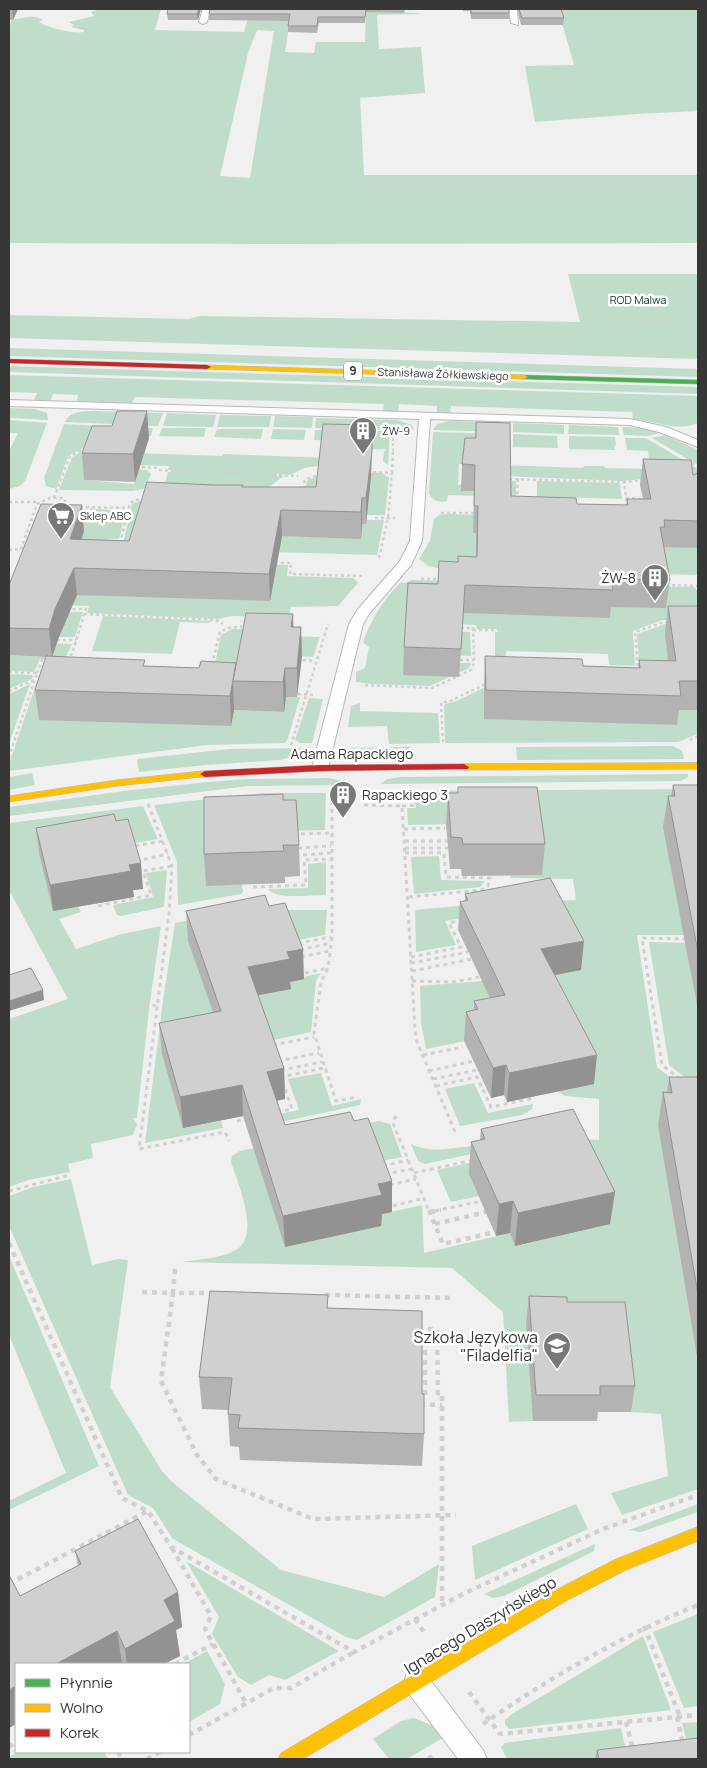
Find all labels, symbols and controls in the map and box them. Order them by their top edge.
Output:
park label: ROD Malwa [610,292,666,307]
road number: 9 [344,362,362,381]
street label: Stanisława Żółkiewskiego [377,364,509,383]
building icon: ŻW-9 [348,416,378,455]
place label: ŻW-9 [382,423,410,438]
supermarket icon: Sklep ABC [46,501,76,540]
place label: Sklep ABC [80,508,131,523]
building icon: ŻW-8 [640,563,670,602]
place label: ŻW-8 [601,568,636,587]
street label: Adama Rapackiego [291,744,413,763]
building icon: Rapackiego 3 [328,780,358,819]
place label: Rapackiego 3 [362,785,448,804]
place label: Szkoła Językowa "Filadelfia" [414,1326,538,1366]
school or university icon: Szkoła Językowa "Filadelfia" [542,1331,572,1370]
street label: Ignacego Daszyńskiego [400,1571,560,1679]
legend [15,1663,190,1753]
text: Płynnie [60,1672,113,1693]
text: Wolno [60,1697,103,1718]
text: Korek [60,1722,99,1743]

